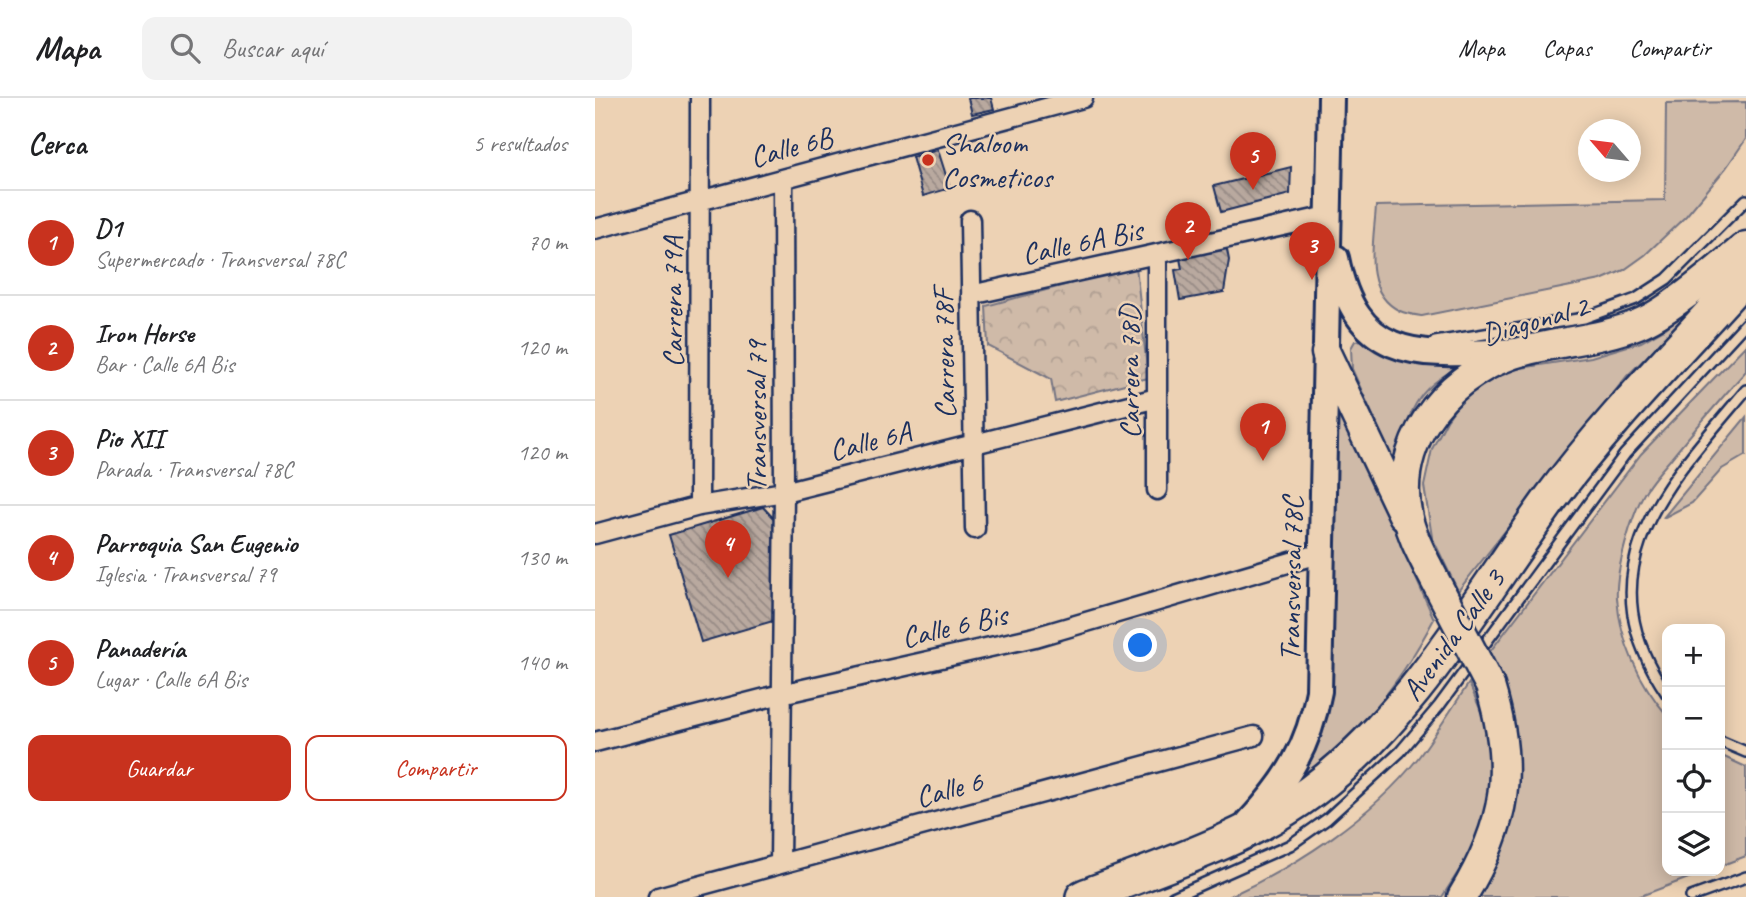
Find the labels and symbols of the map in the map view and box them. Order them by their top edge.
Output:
street label: Calle 6B [746,117,839,176]
north arrow [1578,119,1641,182]
place label: Shaloom Cosmeticos [942,124,1055,196]
pin: 5 [1230,132,1276,190]
marker: Shaloom Cosmeticos [920,152,936,168]
pin: 2 [1165,202,1211,260]
street label: Calle 6A Bis [1018,210,1148,273]
pin: 3 [1289,222,1335,280]
street label: Carrera 79A [653,235,691,368]
street label: Carrera 78F [924,283,964,419]
street label: Diagonal 2 [1477,286,1595,353]
street label: Carrera 78D [1110,303,1148,439]
street label: Transversal 79 [737,338,775,492]
pin: 1 [1240,403,1286,461]
street label: Calle 6A [825,412,917,469]
street label: Transversal 78C [1271,493,1311,662]
pin: 4 [705,520,751,578]
street label: Avenida Calle 3 [1393,560,1515,708]
street label: Calle 6 Bis [898,595,1013,657]
your location [1123,628,1157,662]
street label: Calle 6 [911,761,988,816]

